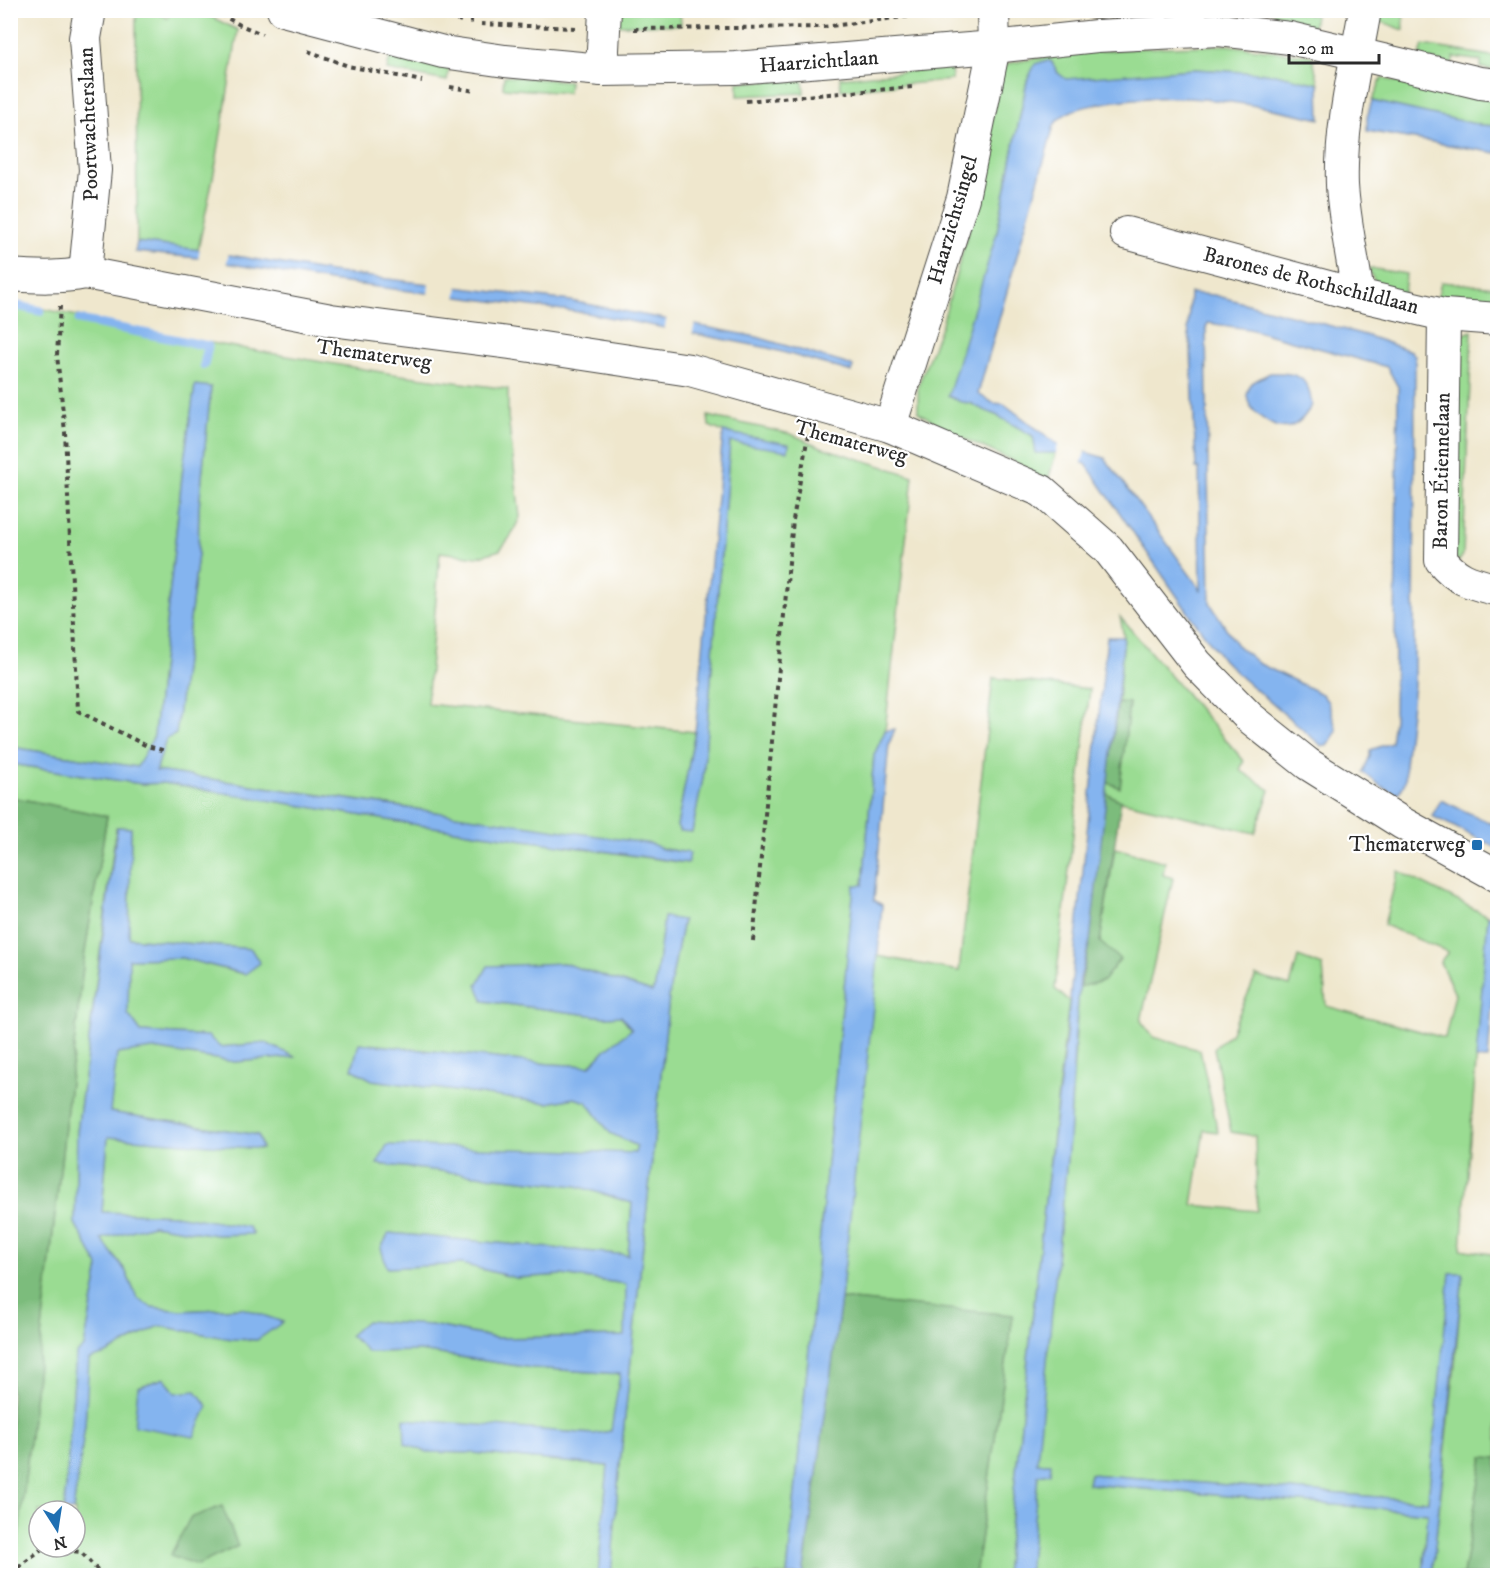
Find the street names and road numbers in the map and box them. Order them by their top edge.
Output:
street label: Haarzichtlaan [758,45,880,79]
street label: Poortwachterslaan [73,46,105,202]
street label: Haarzichtsingel [922,152,984,288]
street label: Barones de Rothschildlaan [1201,242,1422,320]
street label: Thematerweg [315,334,434,376]
street label: Baron Étiennelaan [1427,392,1456,550]
street label: Thematerweg [792,414,911,470]

